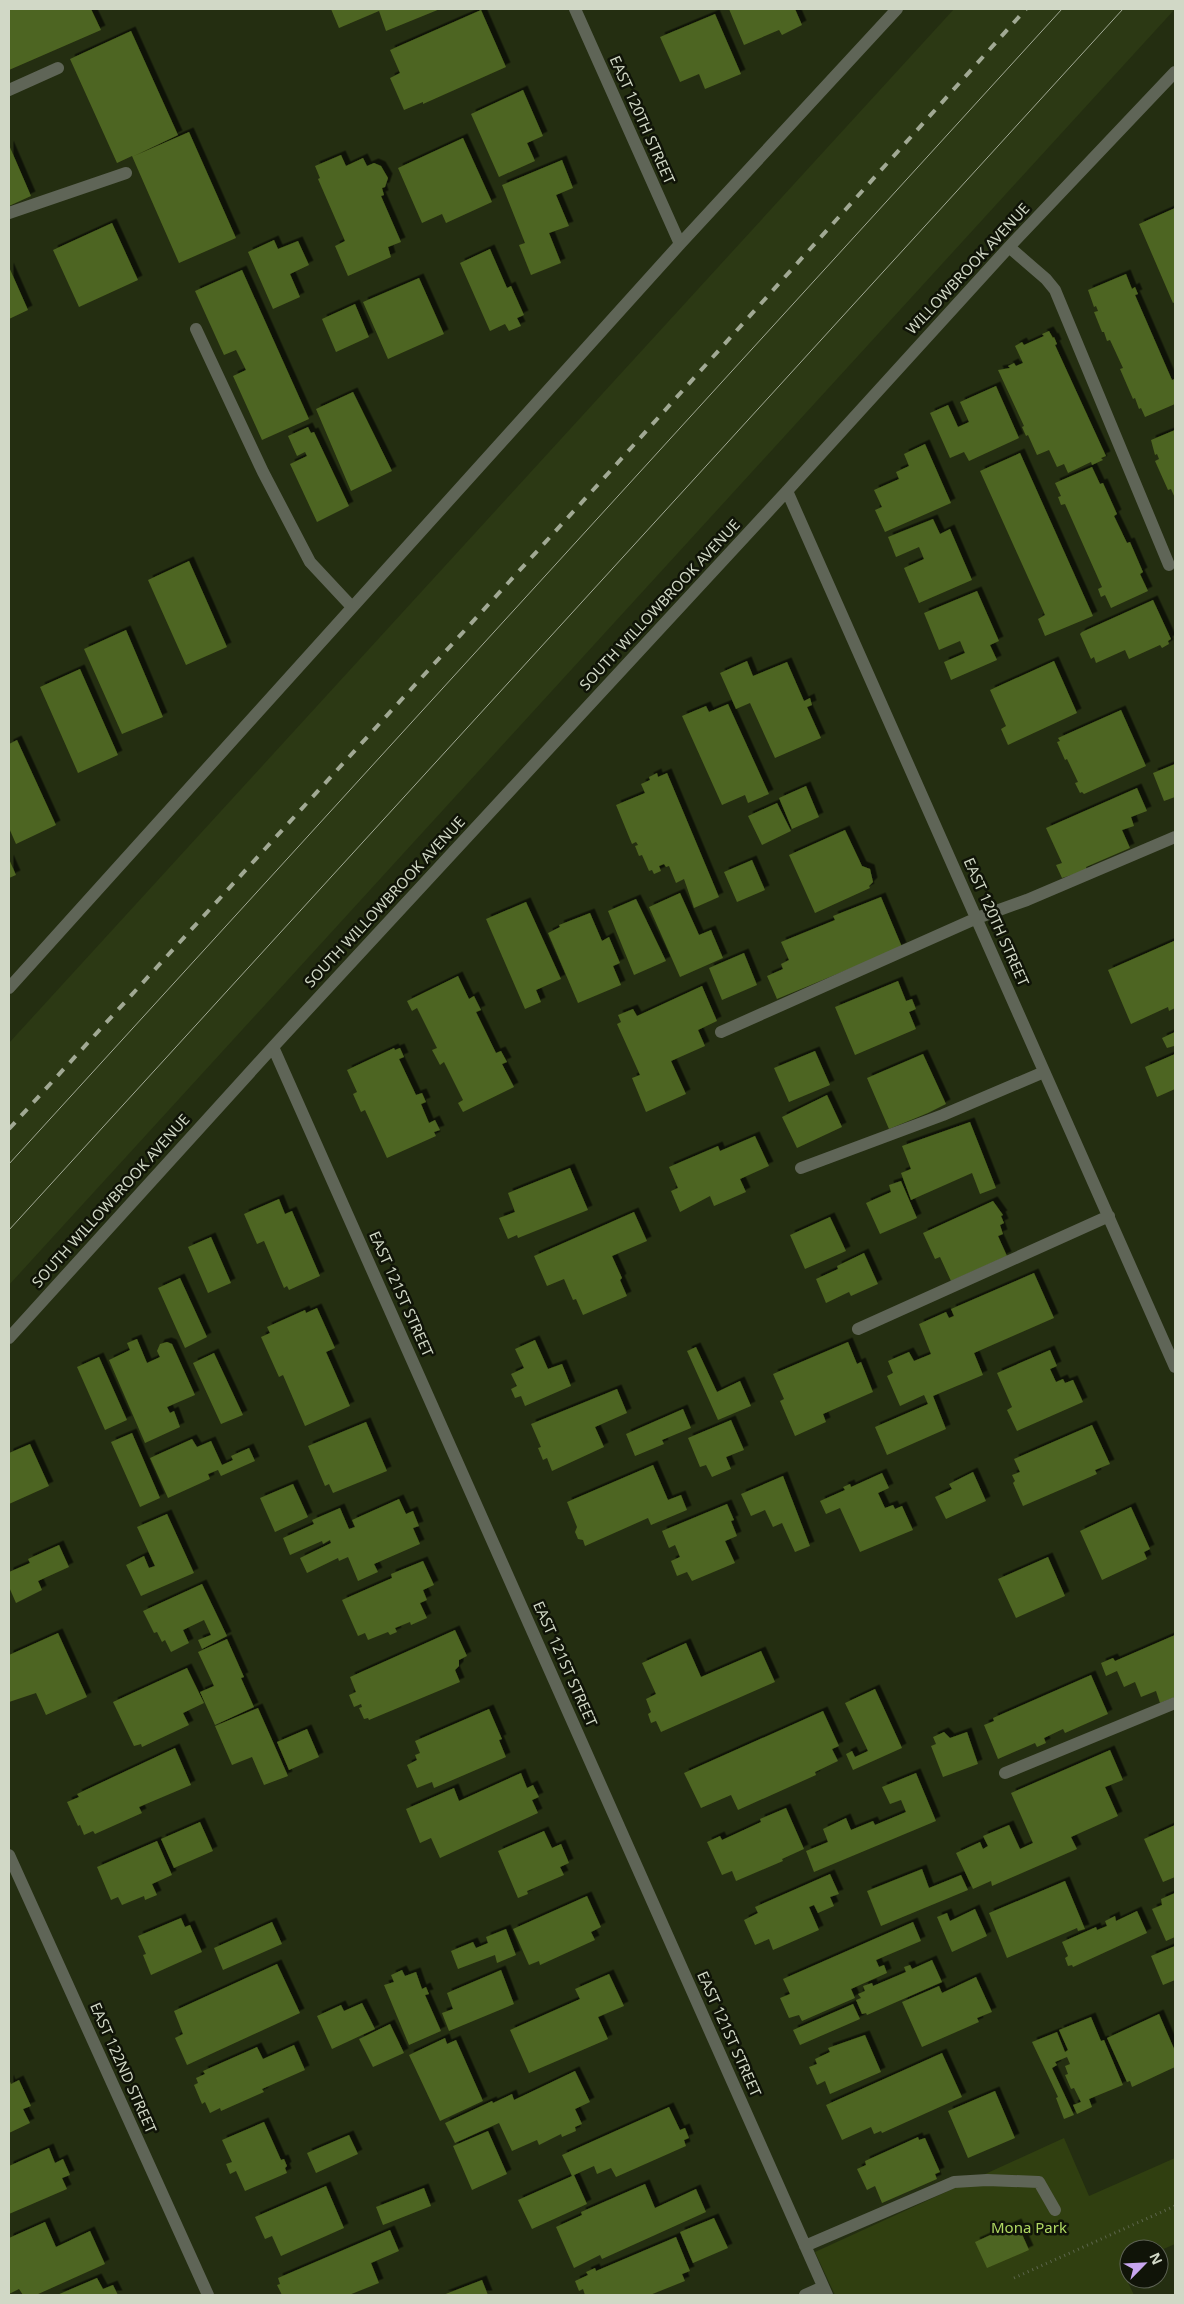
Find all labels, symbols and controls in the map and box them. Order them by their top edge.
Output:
street label: EAST 120TH STREET [606,52,680,187]
street label: WILLOWBROOK AVENUE [901,198,1033,338]
street label: SOUTH WILLOWBROOK AVENUE [575,515,744,694]
street label: SOUTH WILLOWBROOK AVENUE [300,812,469,991]
street label: EAST 120TH STREET [960,854,1034,989]
street label: SOUTH WILLOWBROOK AVENUE [27,1109,194,1291]
street label: EAST 121ST STREET [365,1228,439,1360]
street label: EAST 121ST STREET [529,1598,603,1730]
street label: EAST 121ST STREET [693,1968,767,2100]
street label: EAST 122ND STREET [86,1999,162,2137]
park label: Mona Park [991,2217,1067,2237]
north arrow [1119,2239,1169,2289]
text: N [1145,2249,1167,2268]

